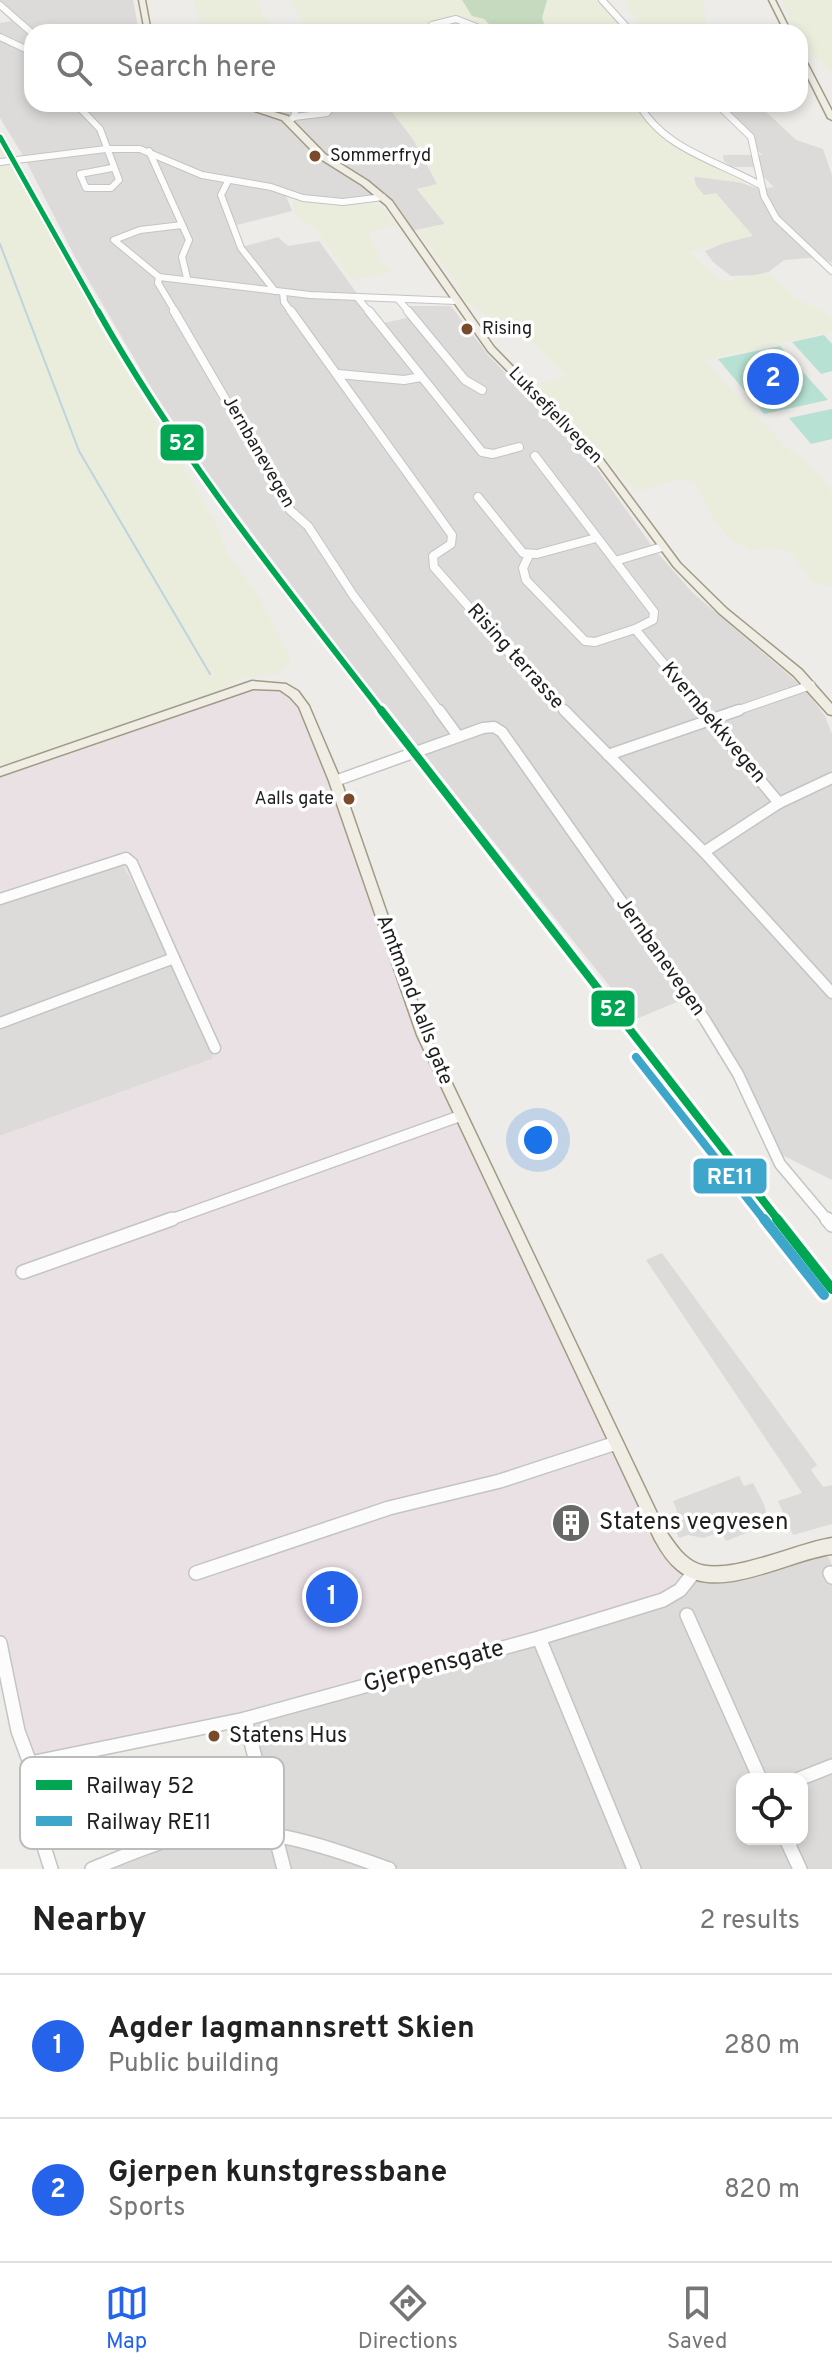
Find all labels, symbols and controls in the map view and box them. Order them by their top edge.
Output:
search box [24,24,808,112]
icon: search [52,46,96,90]
text: Search here [116,50,276,87]
place label: Sommerfryd [330,145,431,168]
marker: Sommerfryd [307,148,323,164]
place label: Rising [482,318,532,341]
marker: Rising [459,321,475,337]
pin: 2 [747,349,799,409]
street label: Luksefjellvegen [503,363,607,469]
street label: Jernbanevegen [217,392,299,512]
line badge: 52 [159,423,205,462]
text: 52 [169,431,195,458]
street label: Rising terrasse [461,599,569,715]
street label: Kvernbekkvegen [655,657,771,789]
place label: Aalls gate [254,788,334,811]
marker: Aalls gate [341,791,357,807]
street label: Jernbanevegen [609,892,711,1022]
street label: Amtmand Aalls gate [370,911,458,1089]
line badge: 52 [590,989,636,1028]
text: 52 [600,997,626,1024]
your location [518,1120,558,1160]
line badge: RE11 [692,1157,768,1195]
text: RE11 [707,1165,753,1192]
building icon: Statens vegvesen [550,1502,592,1544]
place label: Statens vegvesen [599,1508,788,1538]
pin: 1 [306,1567,358,1627]
street label: Gjerpensgate [360,1634,508,1700]
place label: Statens Hus [229,1723,347,1750]
marker: Statens Hus [206,1728,222,1744]
legend [20,1757,284,1849]
map controls [736,1773,808,1845]
button: locate [736,1773,808,1845]
text: Railway 52 [86,1774,194,1801]
text: Railway RE11 [86,1810,211,1837]
text: Nearby [32,1900,147,1943]
text: 2 results [700,1905,800,1938]
text: Agder lagmannsrett Skien [108,2011,475,2048]
text: 1 [53,2030,63,2063]
text: 280 m [724,2030,800,2063]
text: Public building [108,2048,279,2081]
text: Gjerpen kunstgressbane [108,2155,447,2192]
text: 2 [50,2174,66,2207]
text: 820 m [724,2174,800,2207]
text: Sports [108,2192,185,2225]
tab: Map [105,2281,149,2356]
tab: Directions [358,2281,458,2356]
tab: Saved [667,2281,727,2356]

